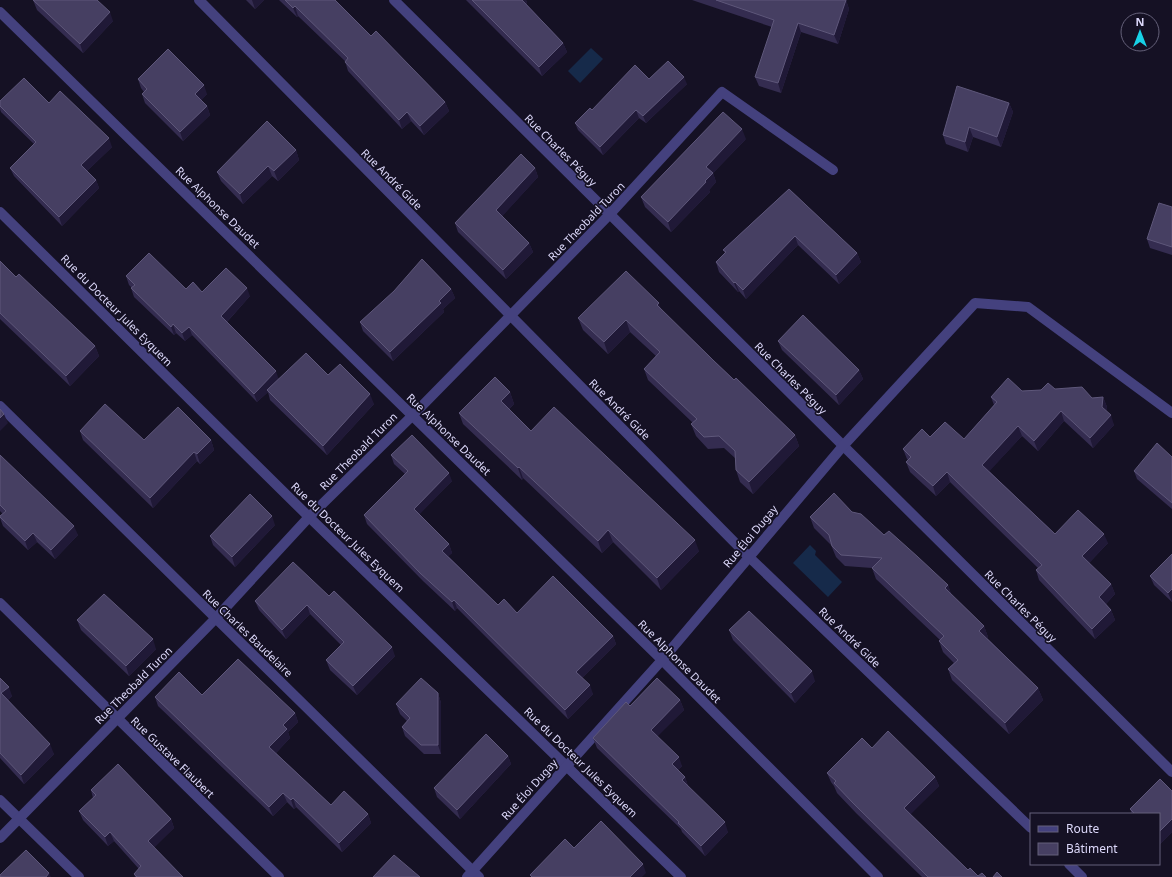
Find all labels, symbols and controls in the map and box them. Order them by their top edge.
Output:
north arrow [1120,12,1160,52]
text: N [1136,14,1144,29]
street label: Rue Charles Péguy [522,111,601,190]
street label: Rue André Gide [358,145,426,213]
street label: Rue Alphonse Daudet [173,163,263,251]
street label: Rue Theobald Turon [544,178,628,264]
street label: Rue du Docteur Jules Eyquem [58,251,176,369]
street label: Rue Charles Péguy [752,339,831,418]
street label: Rue André Gide [586,375,654,443]
street label: Rue Alphonse Daudet [404,390,494,478]
street label: Rue Theobald Turon [316,409,400,493]
street label: Rue du Docteur Jules Eyquem [288,479,408,595]
street label: Rue Éloi Dugay [719,501,781,570]
street label: Rue Charles Péguy [982,567,1061,646]
street label: Rue Charles Baudelaire [200,586,296,680]
street label: Rue André Gide [816,604,884,670]
street label: Rue Alphonse Daudet [635,616,725,706]
street label: Rue Theobald Turon [91,643,175,727]
street label: Rue du Docteur Jules Eyquem [521,704,641,820]
street label: Rue Gustave Flaubert [128,713,218,801]
street label: Rue Éloi Dugay [498,755,561,823]
legend [1030,813,1160,865]
text: Route [1066,820,1099,837]
text: Bâtiment [1066,840,1118,857]

